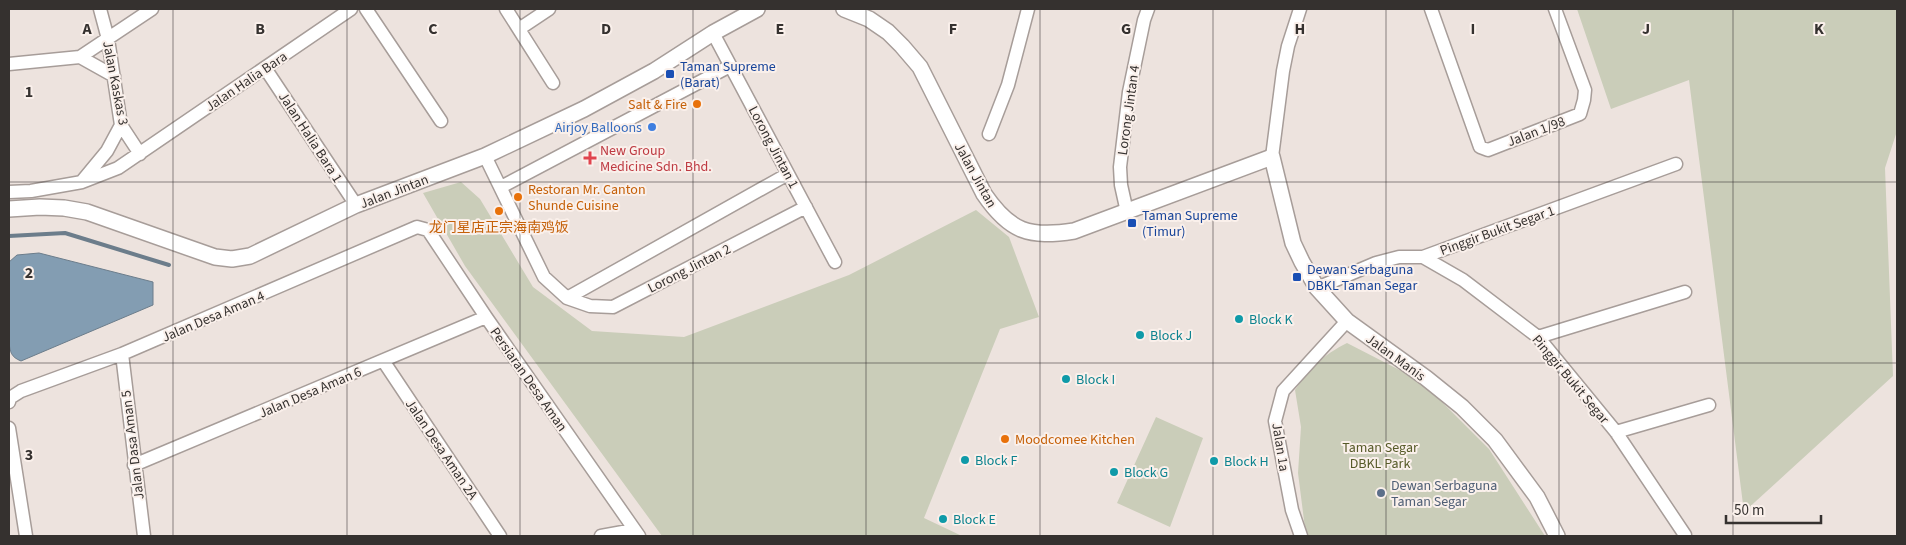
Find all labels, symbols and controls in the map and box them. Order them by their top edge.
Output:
text: A [81,18,92,40]
text: B [255,18,265,40]
text: C [428,18,438,40]
text: D [601,18,611,40]
text: E [776,18,784,40]
text: F [949,18,957,40]
text: G [1121,18,1131,40]
text: H [1295,18,1305,40]
text: I [1471,18,1475,40]
text: J [1642,18,1650,40]
text: K [1814,18,1824,40]
street label: Jalan Kaskas 3 [97,39,133,127]
street label: Jalan Halia Bara [202,47,291,117]
place label: Taman Supreme (Barat) [680,57,776,93]
street label: Lorong Jintan 4 [1113,64,1145,156]
marker: Taman Supreme (Barat) [664,68,676,80]
text: 1 [25,81,33,103]
street label: Jalan Halia Bara 1 [273,88,347,187]
place label: Salt & Fire [628,95,687,115]
marker: Salt & Fire [691,98,703,110]
street label: Lorong Jintan 1 [743,103,803,192]
street label: Jalan 1/98 [1504,112,1568,152]
place label: Airjoy Balloons [555,118,642,138]
marker: Airjoy Balloons [646,121,658,133]
street label: Jalan Jintan [949,139,1001,212]
place label: New Group Medicine Sdn. Bhd. [600,141,712,177]
marker: New Group Medicine Sdn. Bhd. [584,152,596,164]
street label: Jalan Jintan [357,170,431,214]
place label: Restoran Mr. Canton Shunde Cuisine [528,180,646,216]
marker: Restoran Mr. Canton Shunde Cuisine [512,191,524,203]
street label: Pinggir Bukit Segar 1 [1437,201,1558,261]
marker: 龙门星店正宗海南鸡饭 [493,205,505,217]
place label: Taman Supreme (Timur) [1142,206,1238,242]
marker: Taman Supreme (Timur) [1126,217,1138,229]
place label: 龙门星店正宗海南鸡饭 [429,218,569,238]
street label: Lorong Jintan 2 [644,239,734,298]
place label: Dewan Serbaguna DBKL Taman Segar [1307,260,1417,296]
text: 2 [25,262,33,284]
marker: Dewan Serbaguna DBKL Taman Segar [1291,271,1303,283]
street label: Jalan Desa Aman 4 [159,286,268,348]
place label: Block K [1249,310,1294,330]
marker: Block K [1233,313,1245,325]
street label: Persiaran Desa Aman [485,323,572,436]
place label: Block J [1150,326,1192,346]
marker: Block J [1134,329,1146,341]
street label: Jalan Manis [1362,329,1429,386]
street label: Pinggir Bukit Segar [1527,331,1614,429]
street label: Jalan Desa Aman 6 [256,362,365,424]
place label: Block I [1076,370,1115,390]
marker: Block I [1060,373,1072,385]
street label: Jalan Dasa Aman 5 [116,389,150,501]
street label: Jalan Desa Aman 2A [400,395,483,504]
street label: Jalan 1a [1266,421,1294,473]
place label: Moodcomee Kitchen [1015,430,1135,450]
marker: Moodcomee Kitchen [999,433,1011,445]
park label: Taman Segar DBKL Park [1342,438,1418,474]
text: 3 [25,444,33,466]
place label: Block F [975,451,1018,471]
place label: Block H [1224,452,1269,472]
marker: Block F [959,454,971,466]
marker: Block H [1208,455,1220,467]
place label: Block G [1124,463,1168,483]
marker: Block G [1108,466,1120,478]
place label: Dewan Serbaguna Taman Segar [1391,476,1497,512]
marker: Dewan Serbaguna Taman Segar [1375,487,1387,499]
scale bar [1726,492,1821,524]
text: 50 m [1734,500,1764,521]
place label: Block E [953,510,996,530]
marker: Block E [937,513,949,525]

